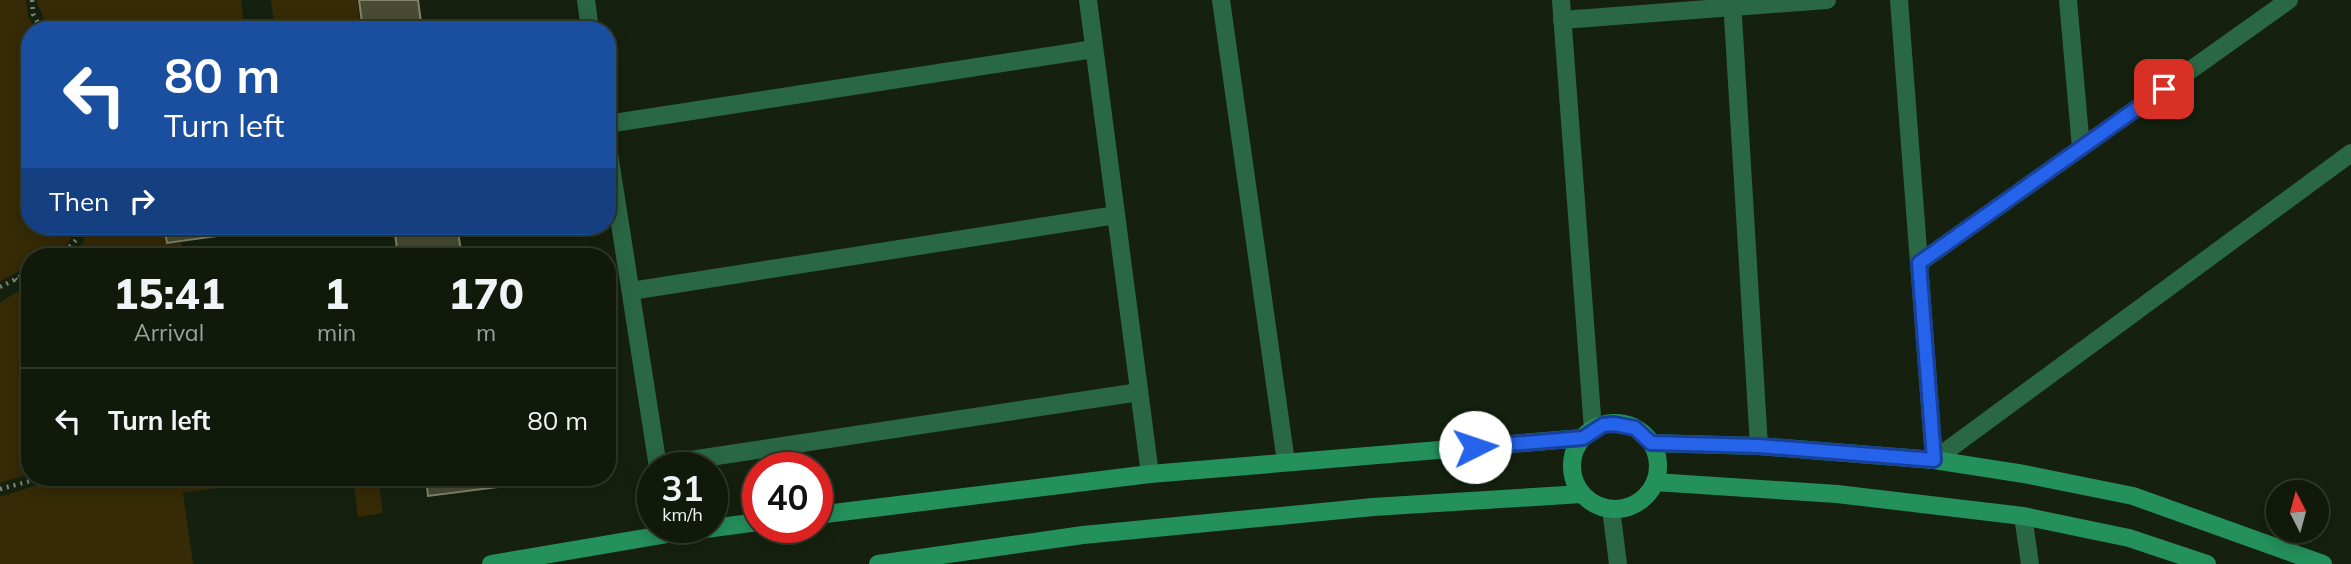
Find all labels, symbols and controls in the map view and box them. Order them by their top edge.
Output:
text: 80 m [164,44,280,105]
icon: left [49,49,140,140]
pin [2134,59,2194,119]
icon: arrive [2145,70,2183,108]
text: Turn left [164,105,284,145]
icon: right [123,182,161,220]
text: Then [49,185,109,218]
text: 15:41 [113,267,225,320]
text: 1 [324,267,349,320]
text: 170 [448,267,524,320]
text: Arrival [134,318,204,347]
text: min [317,318,356,347]
text: m [476,318,496,347]
icon: left [49,402,87,440]
text: Turn left [108,404,210,437]
text: 80 m [527,404,588,437]
position arrow [1438,410,1512,484]
speed limit sign: 40 [742,452,833,543]
text: 31 [661,466,704,510]
north arrow [2266,480,2329,542]
map controls [2266,480,2329,543]
text: km/h [662,503,703,526]

